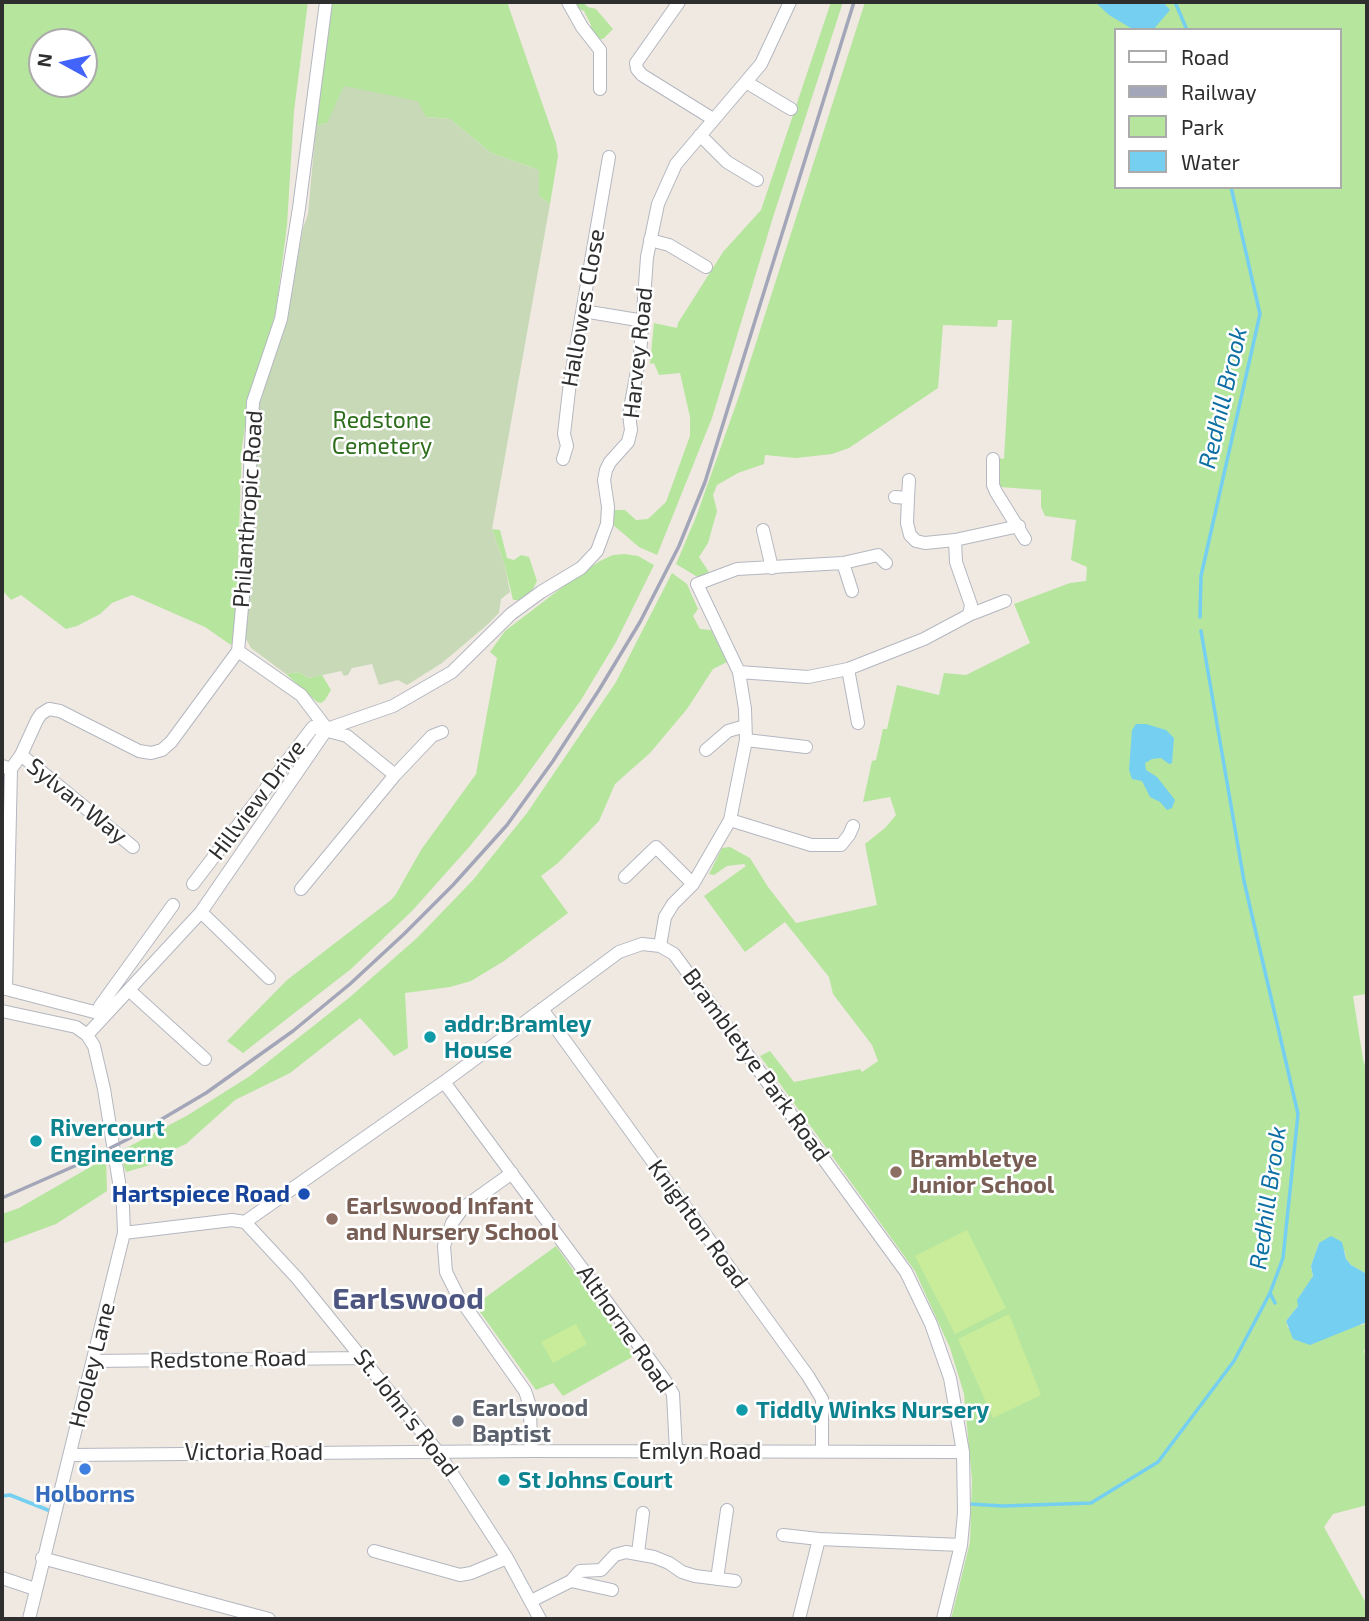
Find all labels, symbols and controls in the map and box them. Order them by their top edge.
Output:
north arrow [28,28,98,98]
legend [1114,28,1341,189]
text: Road [1181,44,1229,69]
text: N [31,52,56,69]
text: Railway [1181,79,1257,104]
text: Park [1181,114,1224,139]
text: Water [1181,149,1240,174]
street label: Hallowes Close [556,227,610,389]
street label: Harvey Road [617,286,659,420]
water label: Redhill Brook [1193,324,1253,472]
park label: Redstone Cemetery [332,406,432,460]
street label: Philanthropic Road [227,409,269,609]
street label: Hillview Drive [203,735,311,865]
street label: Sylvan Way [21,752,133,850]
street label: Brambletye Park Road [677,963,835,1167]
place label: addr:Bramley House [444,1010,592,1064]
marker: addr:Bramley House [422,1029,438,1045]
place label: Rivercourt Engineerng [50,1114,174,1168]
water label: Redhill Brook [1244,1125,1292,1271]
marker: Rivercourt Engineerng [28,1133,44,1149]
place label: Brambletye Junior School [910,1145,1054,1199]
street label: Knighton Road [642,1154,754,1294]
marker: Brambletye Junior School [888,1164,904,1180]
place label: Hartspiece Road [112,1180,290,1208]
marker: Hartspiece Road [296,1186,312,1202]
place label: Earlswood Infant and Nursery School [346,1192,558,1246]
marker: Earlswood Infant and Nursery School [324,1211,340,1227]
street label: Althorne Road [571,1260,679,1398]
district label: Earlswood [332,1281,484,1317]
street label: Hooley Lane [63,1300,121,1430]
street label: Redstone Road [149,1344,307,1374]
street label: St. John's Road [348,1344,464,1482]
place label: Earlswood Baptist [472,1394,588,1448]
place label: Tiddly Winks Nursery [756,1396,989,1424]
marker: Tiddly Winks Nursery [734,1402,750,1418]
marker: Earlswood Baptist [450,1413,466,1429]
street label: Emlyn Road [639,1437,761,1465]
street label: Victoria Road [185,1438,323,1466]
marker: Holborns [77,1461,93,1477]
place label: St Johns Court [518,1466,673,1494]
marker: St Johns Court [496,1472,512,1488]
place label: Holborns [35,1480,135,1508]

